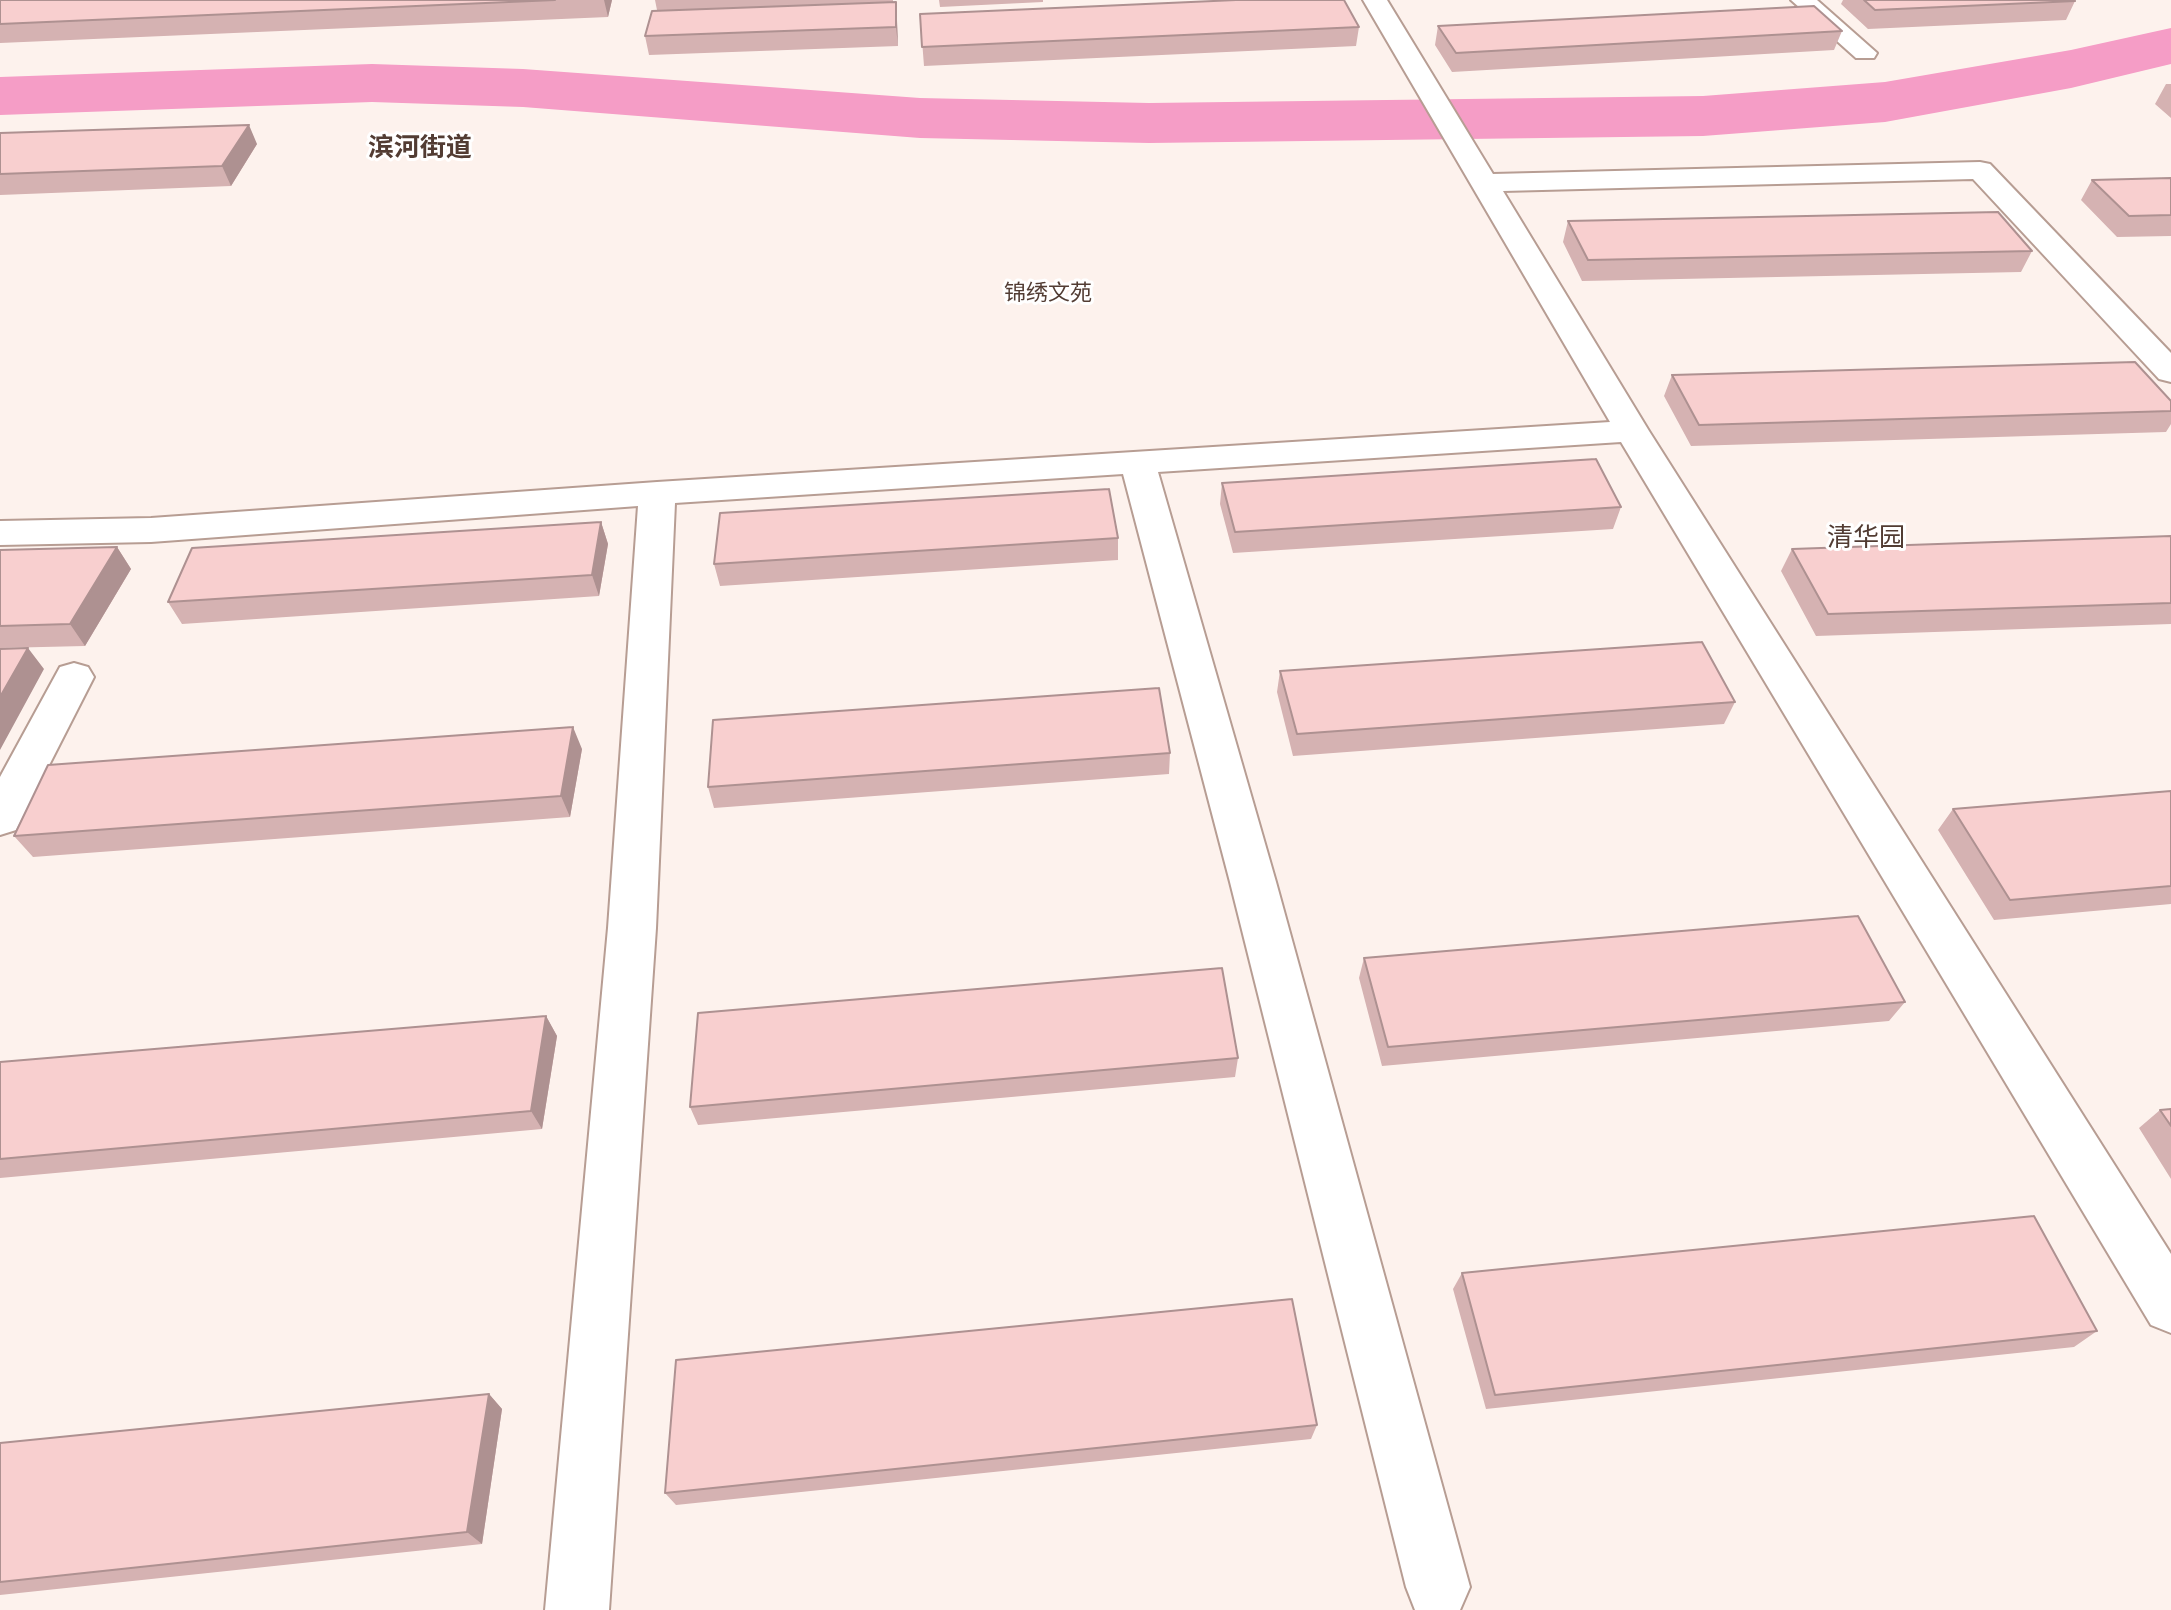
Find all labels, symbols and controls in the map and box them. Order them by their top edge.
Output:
district label: 滨河街道 [368,132,472,164]
district label: 锦绣文苑 [1004,281,1092,307]
district label: 清华园 [1827,522,1905,554]

